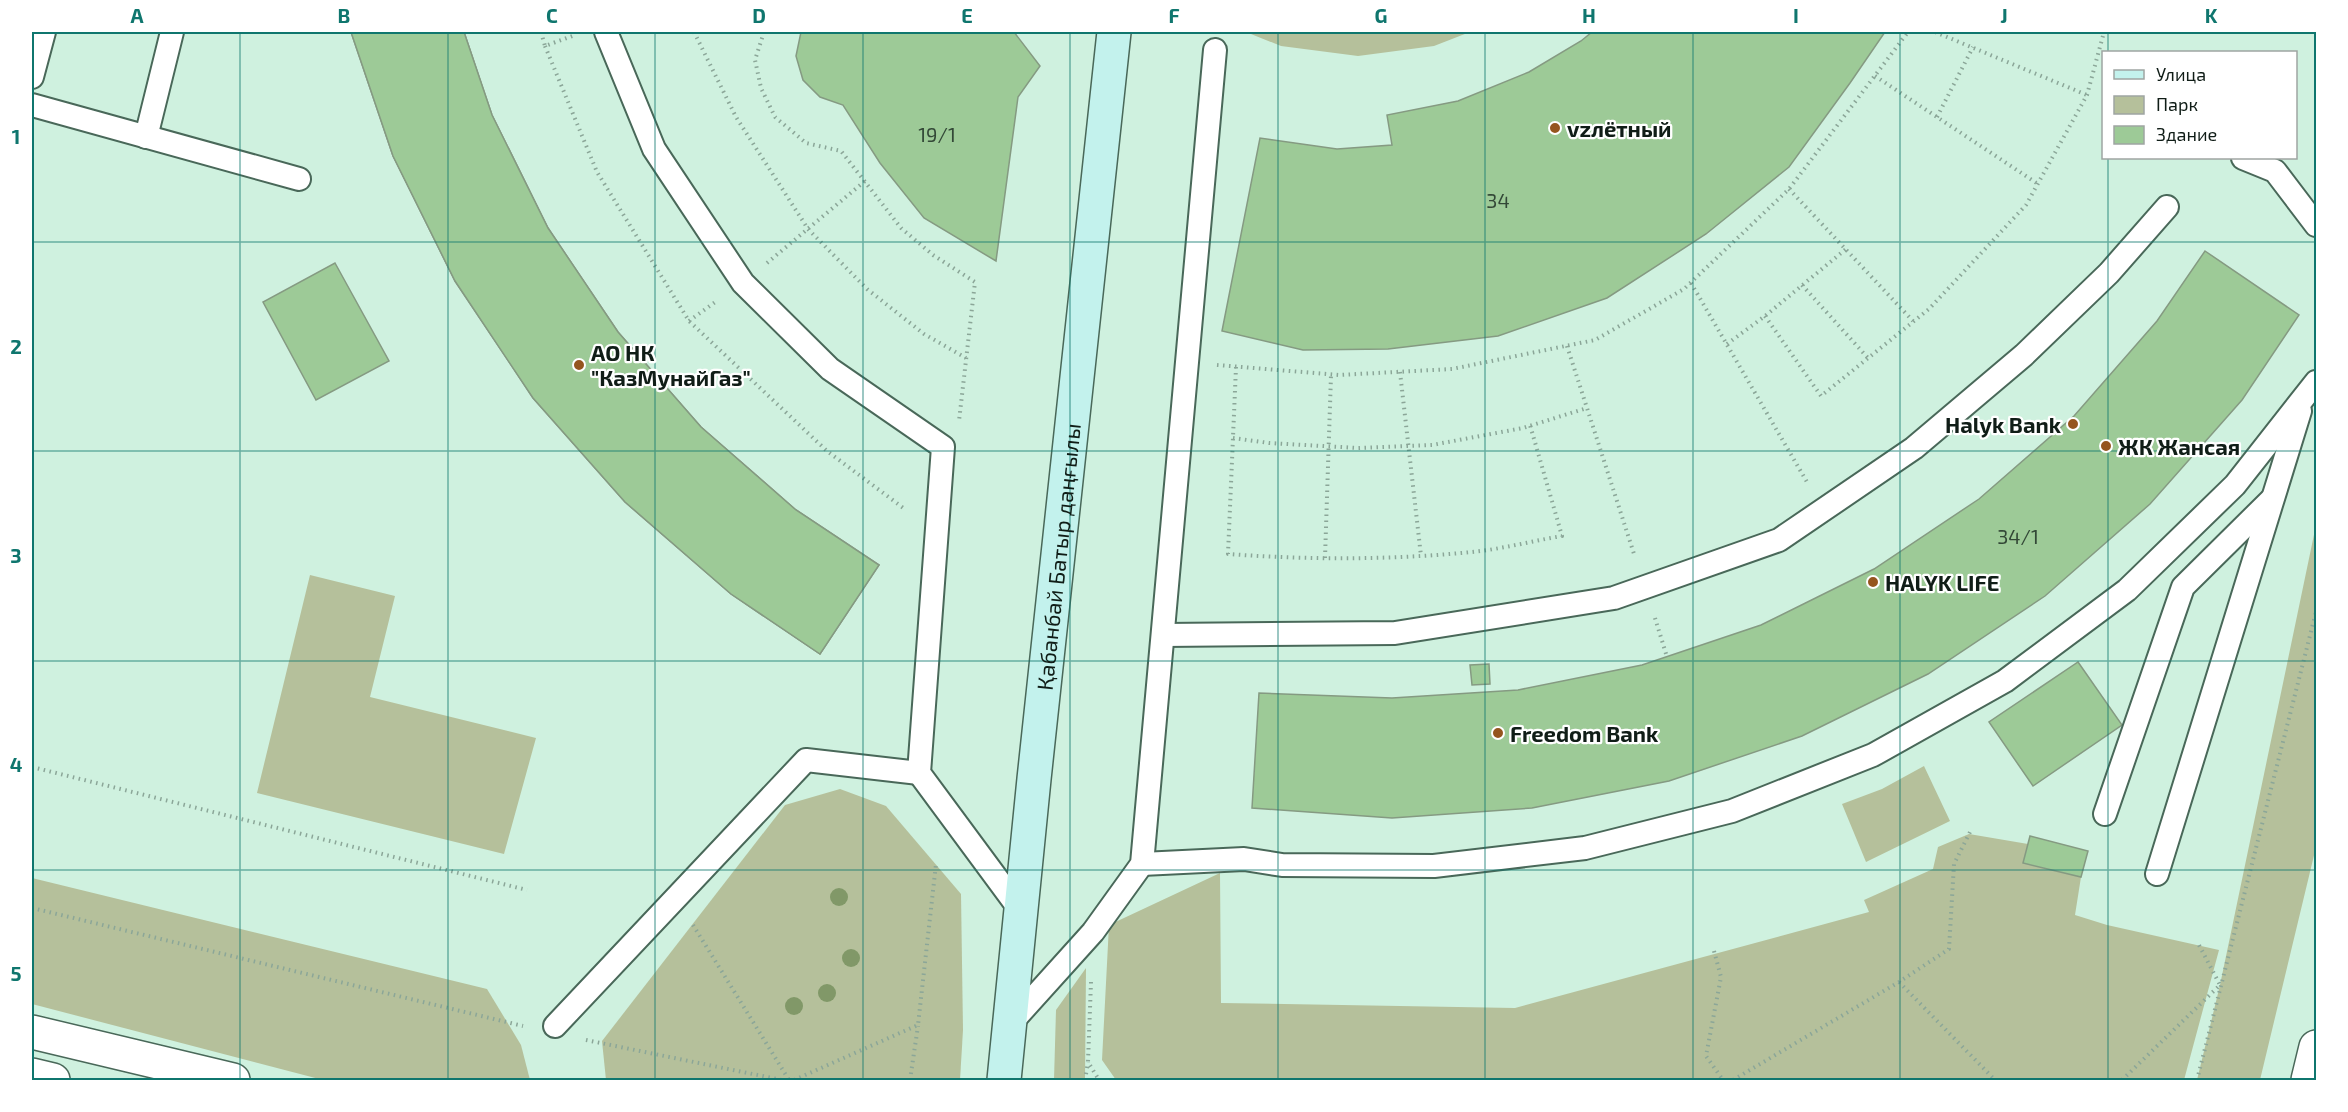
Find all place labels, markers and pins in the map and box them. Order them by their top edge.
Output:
place label: vzлётный [1567,115,1672,141]
marker: vzлётный [1548,121,1562,135]
place label: АО НК "КазМунайГаз" [591,339,751,390]
marker: АО НК "КазМунайГаз" [572,358,586,372]
place label: Halyk Bank [1945,411,2062,438]
marker: Halyk Bank [2066,417,2080,431]
place label: ЖК Жансая [2118,433,2240,459]
marker: ЖК Жансая [2099,439,2113,453]
place label: HALYK LIFE [1885,569,1999,595]
marker: HALYK LIFE [1866,575,1880,589]
place label: Freedom Bank [1510,720,1659,746]
marker: Freedom Bank [1491,726,1505,740]

